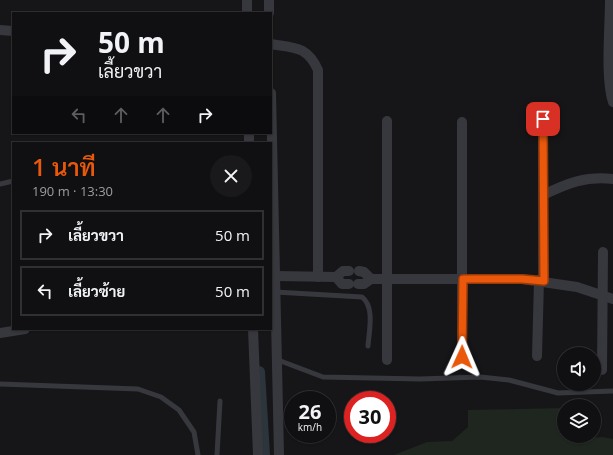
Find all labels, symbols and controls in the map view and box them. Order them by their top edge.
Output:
text: 50 m [98,23,165,61]
icon: right [32,28,84,80]
text: เลี้ยวขวา [98,59,162,83]
pin [526,102,560,136]
icon: left [68,104,90,126]
icon: ahead [110,104,132,126]
icon: ahead [152,104,174,126]
icon: right [194,104,216,126]
icon: arrive [532,108,554,130]
text: 1 นาที [32,150,96,183]
button: close [210,155,252,197]
text: 190 m · 13:30 [32,182,113,200]
icon: right [34,224,56,246]
text: เลี้ยวขวา [68,225,124,245]
text: 50 m [215,225,250,245]
icon: left [34,280,56,302]
text: เลี้ยวซ้าย [68,281,125,301]
text: 50 m [215,281,250,301]
position arrow [441,336,483,378]
map controls [557,347,601,443]
button: sound [557,347,601,391]
speed limit sign: 30 [344,391,396,443]
text: 26 [299,398,321,425]
button: layers [557,399,601,443]
text: km/h [298,420,322,434]

